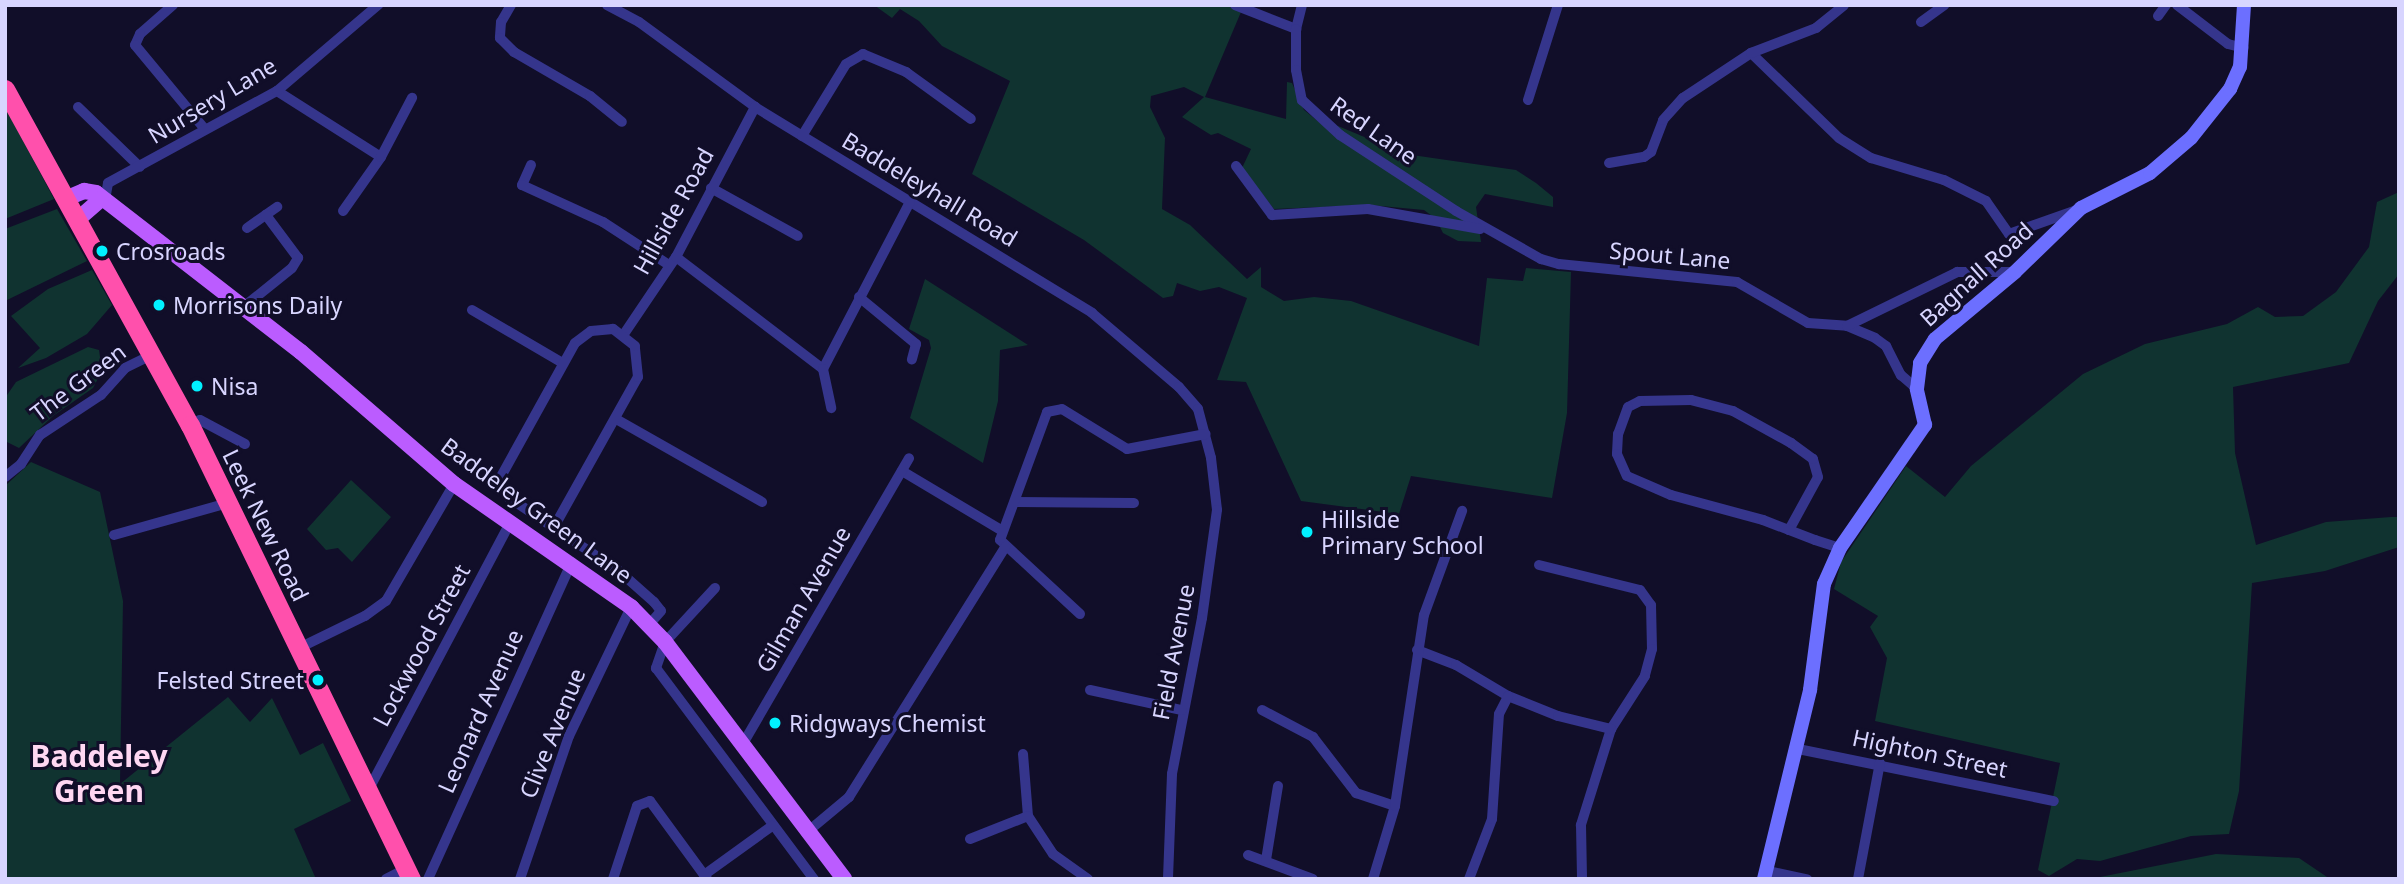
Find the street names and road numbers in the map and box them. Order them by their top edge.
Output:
street label: Nursery Lane [143,51,281,149]
street label: Red Lane [1325,90,1423,170]
street label: Baddeleyhall Road [837,126,1023,252]
street label: Hillside Road [627,143,719,279]
street label: Bagnall Road [1914,216,2038,332]
street label: Spout Lane [1608,236,1732,274]
street label: The Green [25,337,131,427]
street label: Baddeley Green Lane [436,431,638,589]
street label: Leek New Road [217,445,315,605]
street label: Gilman Avenue [750,521,856,677]
street label: Lockwood Street [367,559,475,731]
street label: Field Avenue [1146,582,1200,722]
street label: Leonard Avenue [432,625,528,797]
street label: Clive Avenue [513,664,591,802]
street label: Highton Street [1850,723,2010,783]

